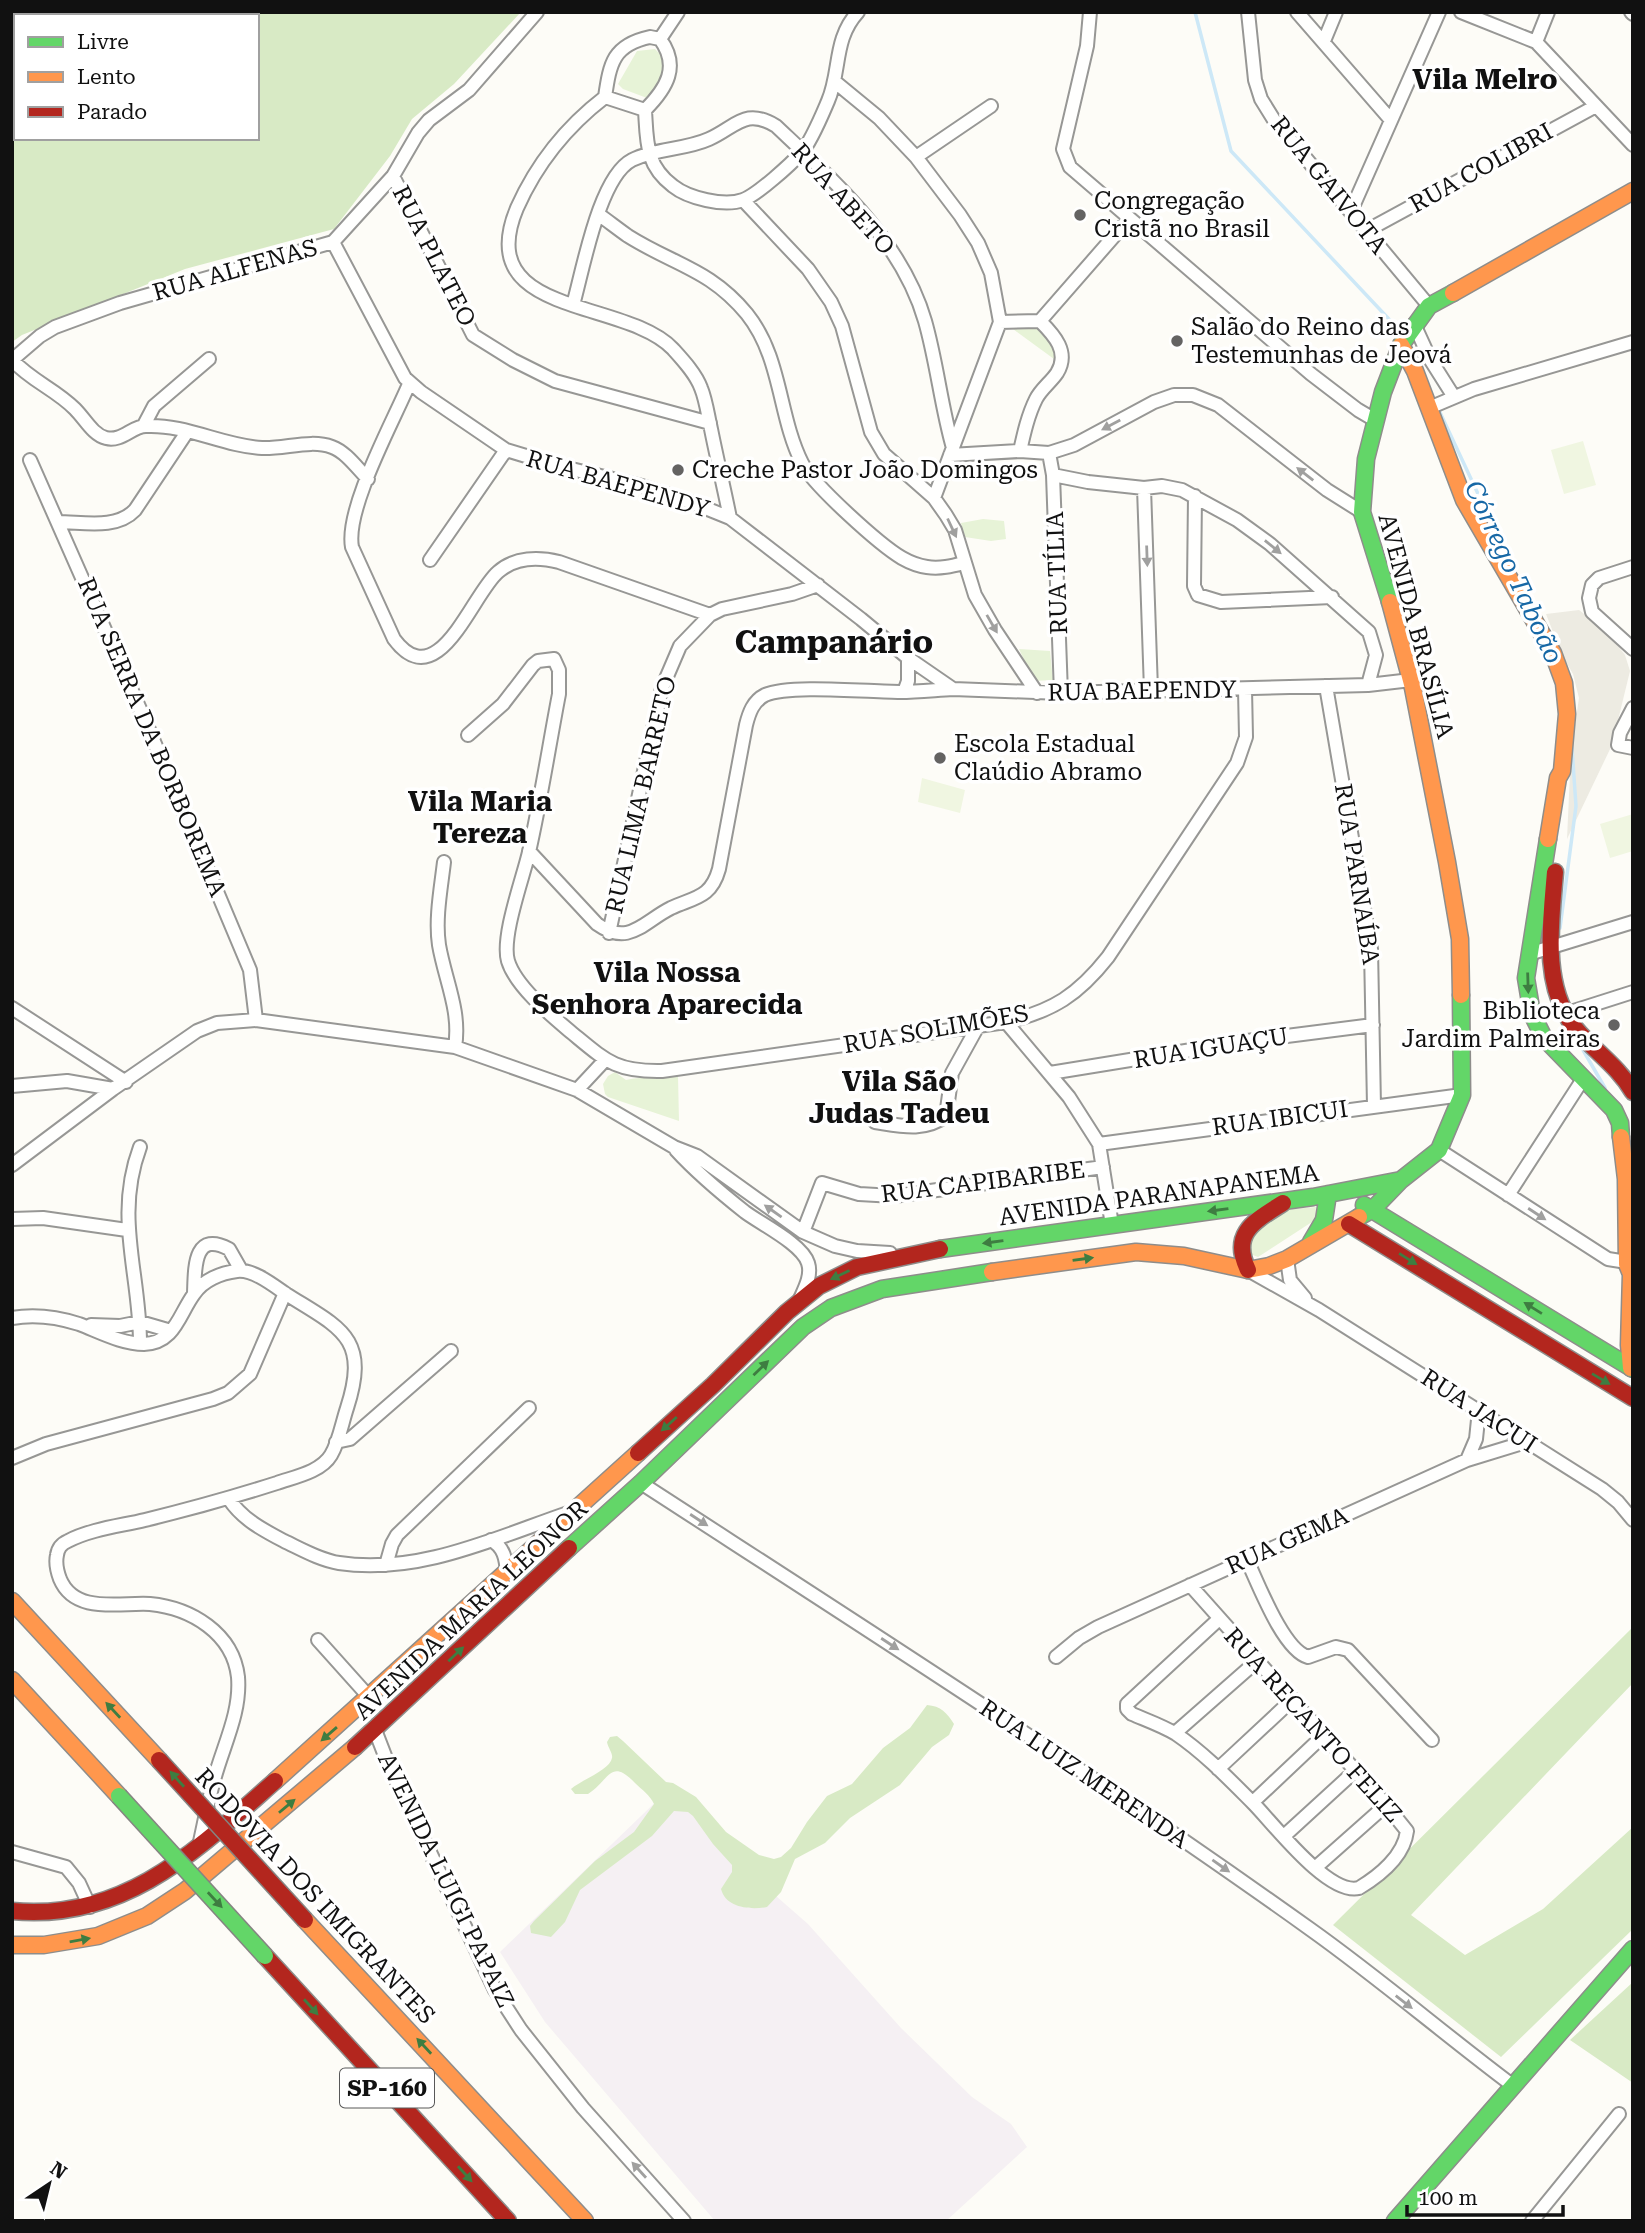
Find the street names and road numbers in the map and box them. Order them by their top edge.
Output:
street label: RUA GAIVOTA [1265,111,1393,260]
street label: RUA COLIBRI [1405,117,1557,219]
street label: RUA ABETO [786,138,900,260]
street label: RUA PLATEO [387,181,481,331]
street label: RUA ALFENAS [149,233,321,307]
street label: RUA BAEPENDY [523,444,714,524]
street label: AVENIDA BRASÍLIA [1373,510,1460,742]
street label: RUA TÍLIA [1040,511,1073,635]
street label: RUA SERRA DA BORBOREMA [72,573,232,901]
street label: RUA LIMA BARRETO [600,674,682,916]
street label: RUA BAEPENDY [1047,675,1238,707]
street label: RUA PARNAÍBA [1329,781,1386,967]
street label: RUA SOLIMÕES [841,998,1031,1059]
street label: RUA IGUAÇU [1132,1022,1290,1074]
street label: RUA IBICUI [1210,1095,1350,1141]
street label: RUA CAPIBARIBE [879,1156,1087,1208]
street label: AVENIDA PARANAPANEMA [997,1159,1321,1231]
street label: RUA JACUI [1416,1363,1542,1459]
street label: AVENIDA MARIA LEONOR [349,1494,594,1726]
street label: RUA GEMA [1221,1501,1353,1580]
street label: RUA RECANTO FELIZ [1218,1622,1408,1828]
street label: RUA LUIZ MERENDA [974,1694,1194,1854]
street label: AVENIDA LUIGI PAPAIZ [372,1748,520,2012]
street label: RODOVIA DOS IMIGRANTES [189,1763,441,2029]
road number: SP-160 [340,2068,434,2108]

